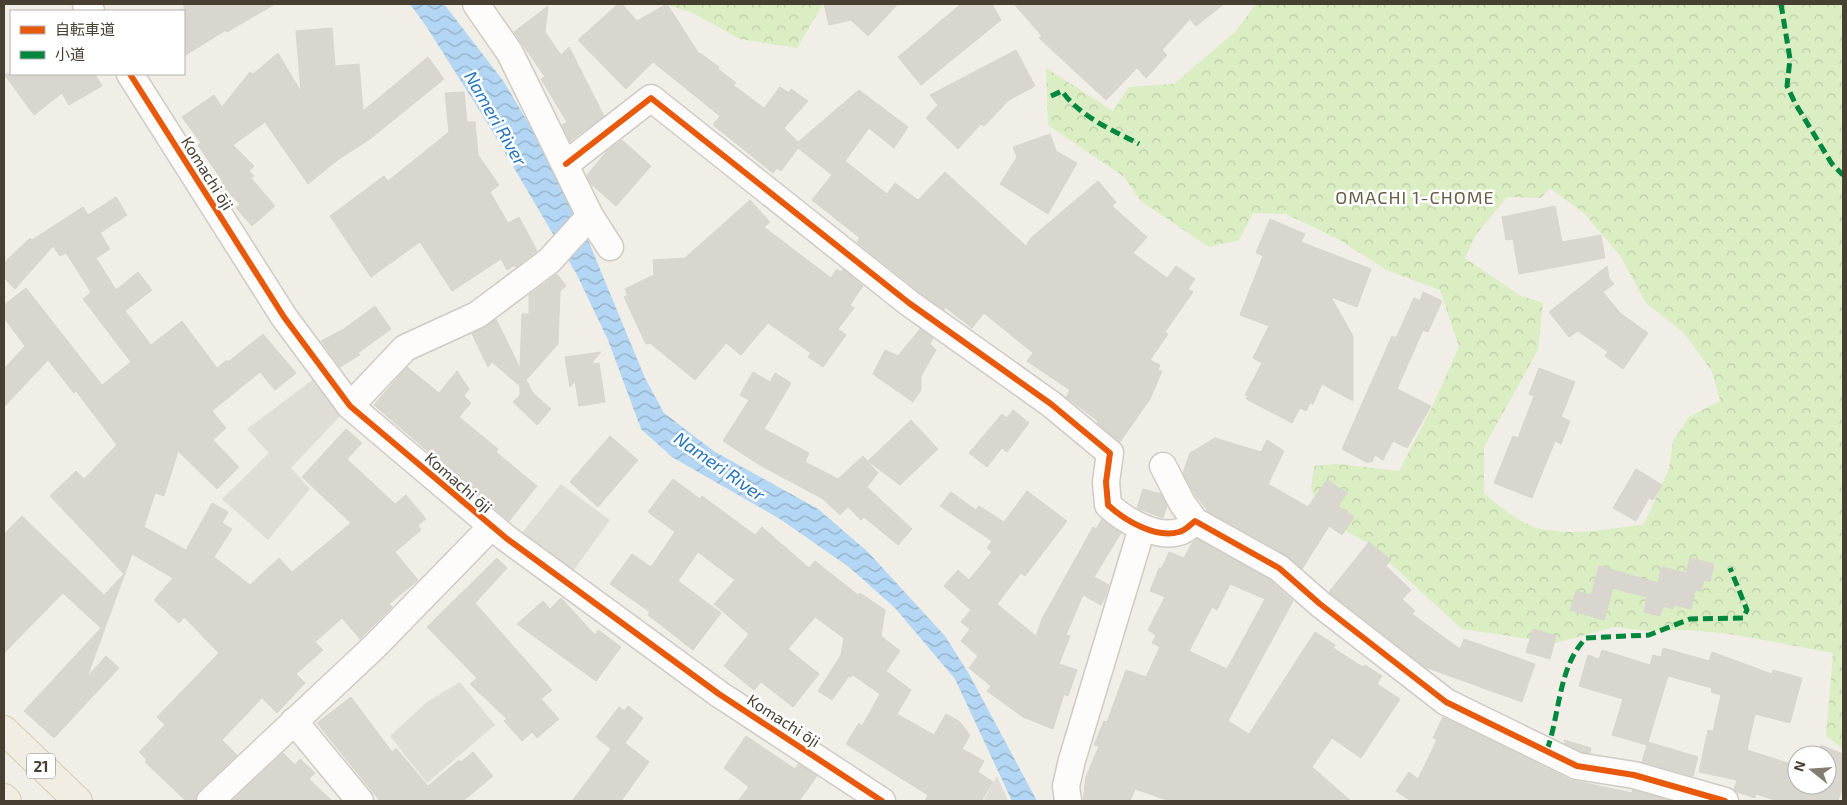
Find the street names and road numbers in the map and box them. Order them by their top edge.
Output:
street label: Komachi ōji [177,133,238,214]
street label: Komachi ōji [421,448,496,517]
street label: Komachi ōji [744,689,824,751]
road number: 21 [27,754,55,778]

